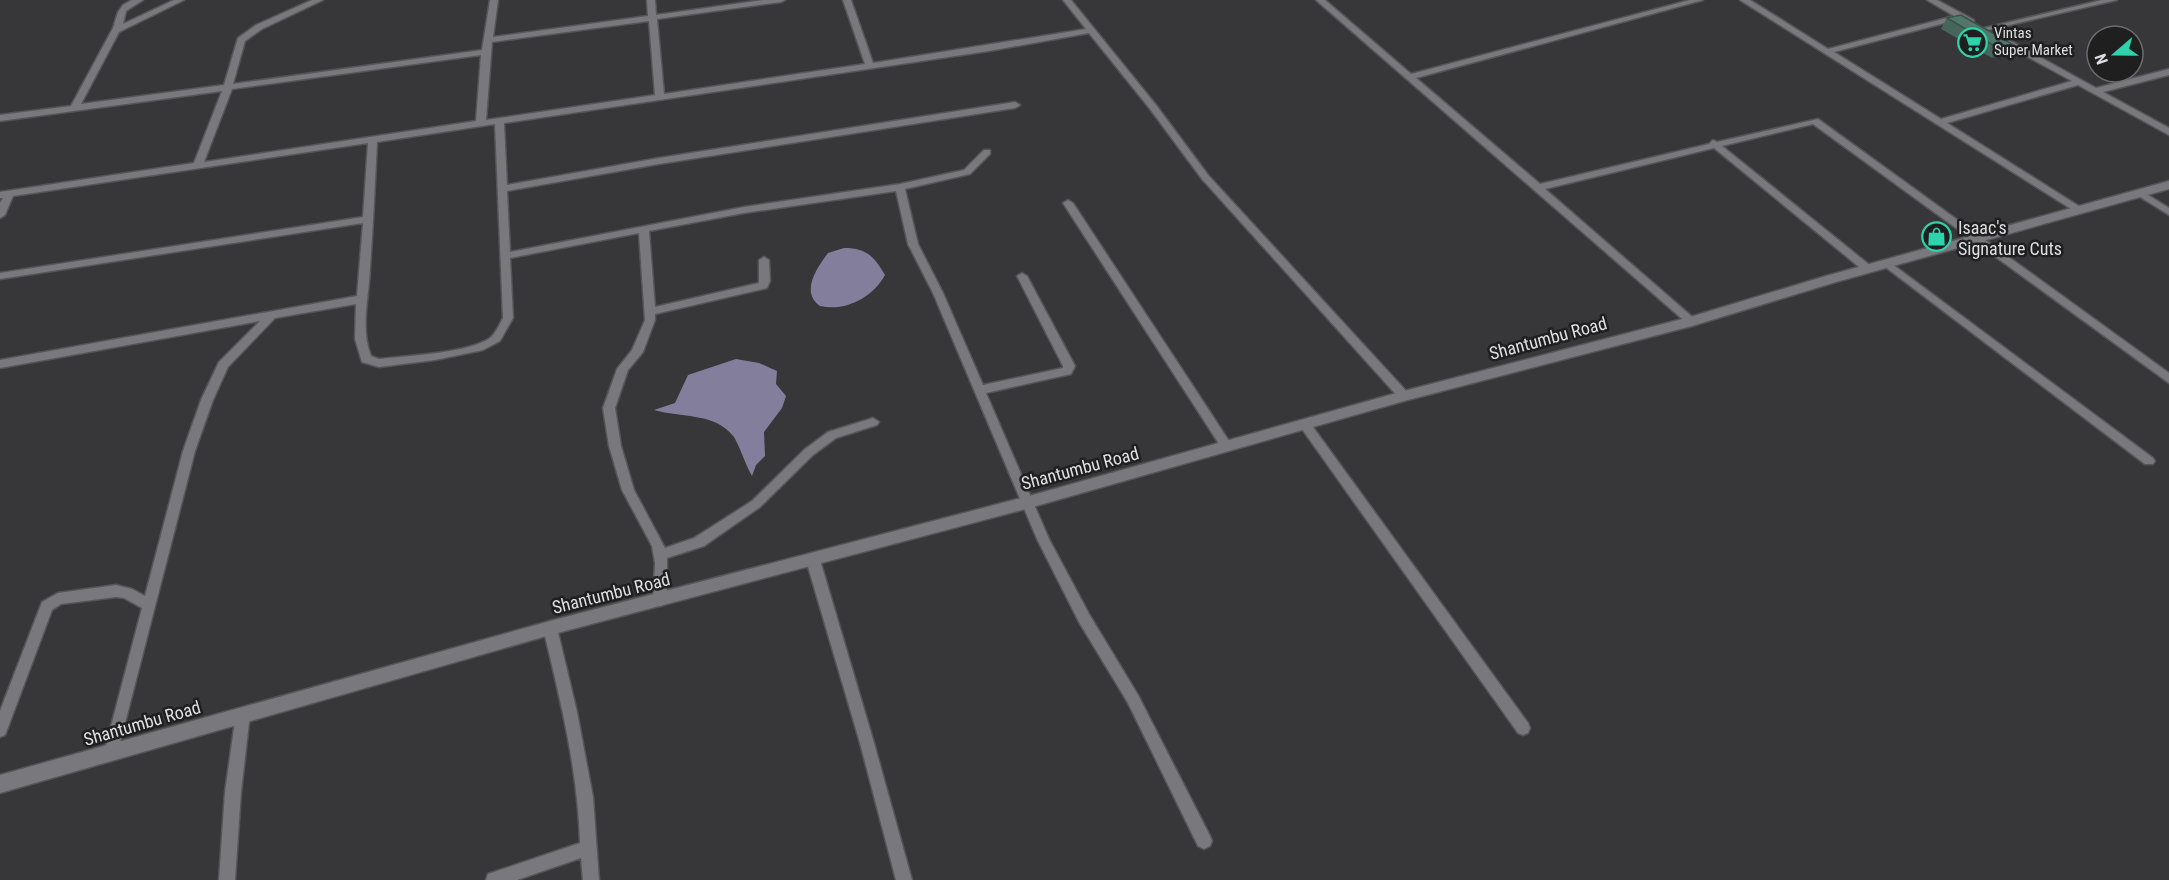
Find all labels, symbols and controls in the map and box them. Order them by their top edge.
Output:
place label: Vintas Super Market [1994,24,2073,59]
north arrow [2085,24,2145,84]
supermarket icon: Vintas Super Market [1957,26,1989,58]
text: N [2091,51,2112,67]
place label: Isaac's Signature Cuts [1958,217,2062,259]
shop icon: Isaac's Signature Cuts [1921,221,1953,253]
street label: Shantumbu Road [1487,312,1609,364]
street label: Shantumbu Road [1019,442,1141,494]
street label: Shantumbu Road [550,568,672,618]
street label: Shantumbu Road [81,696,203,750]

